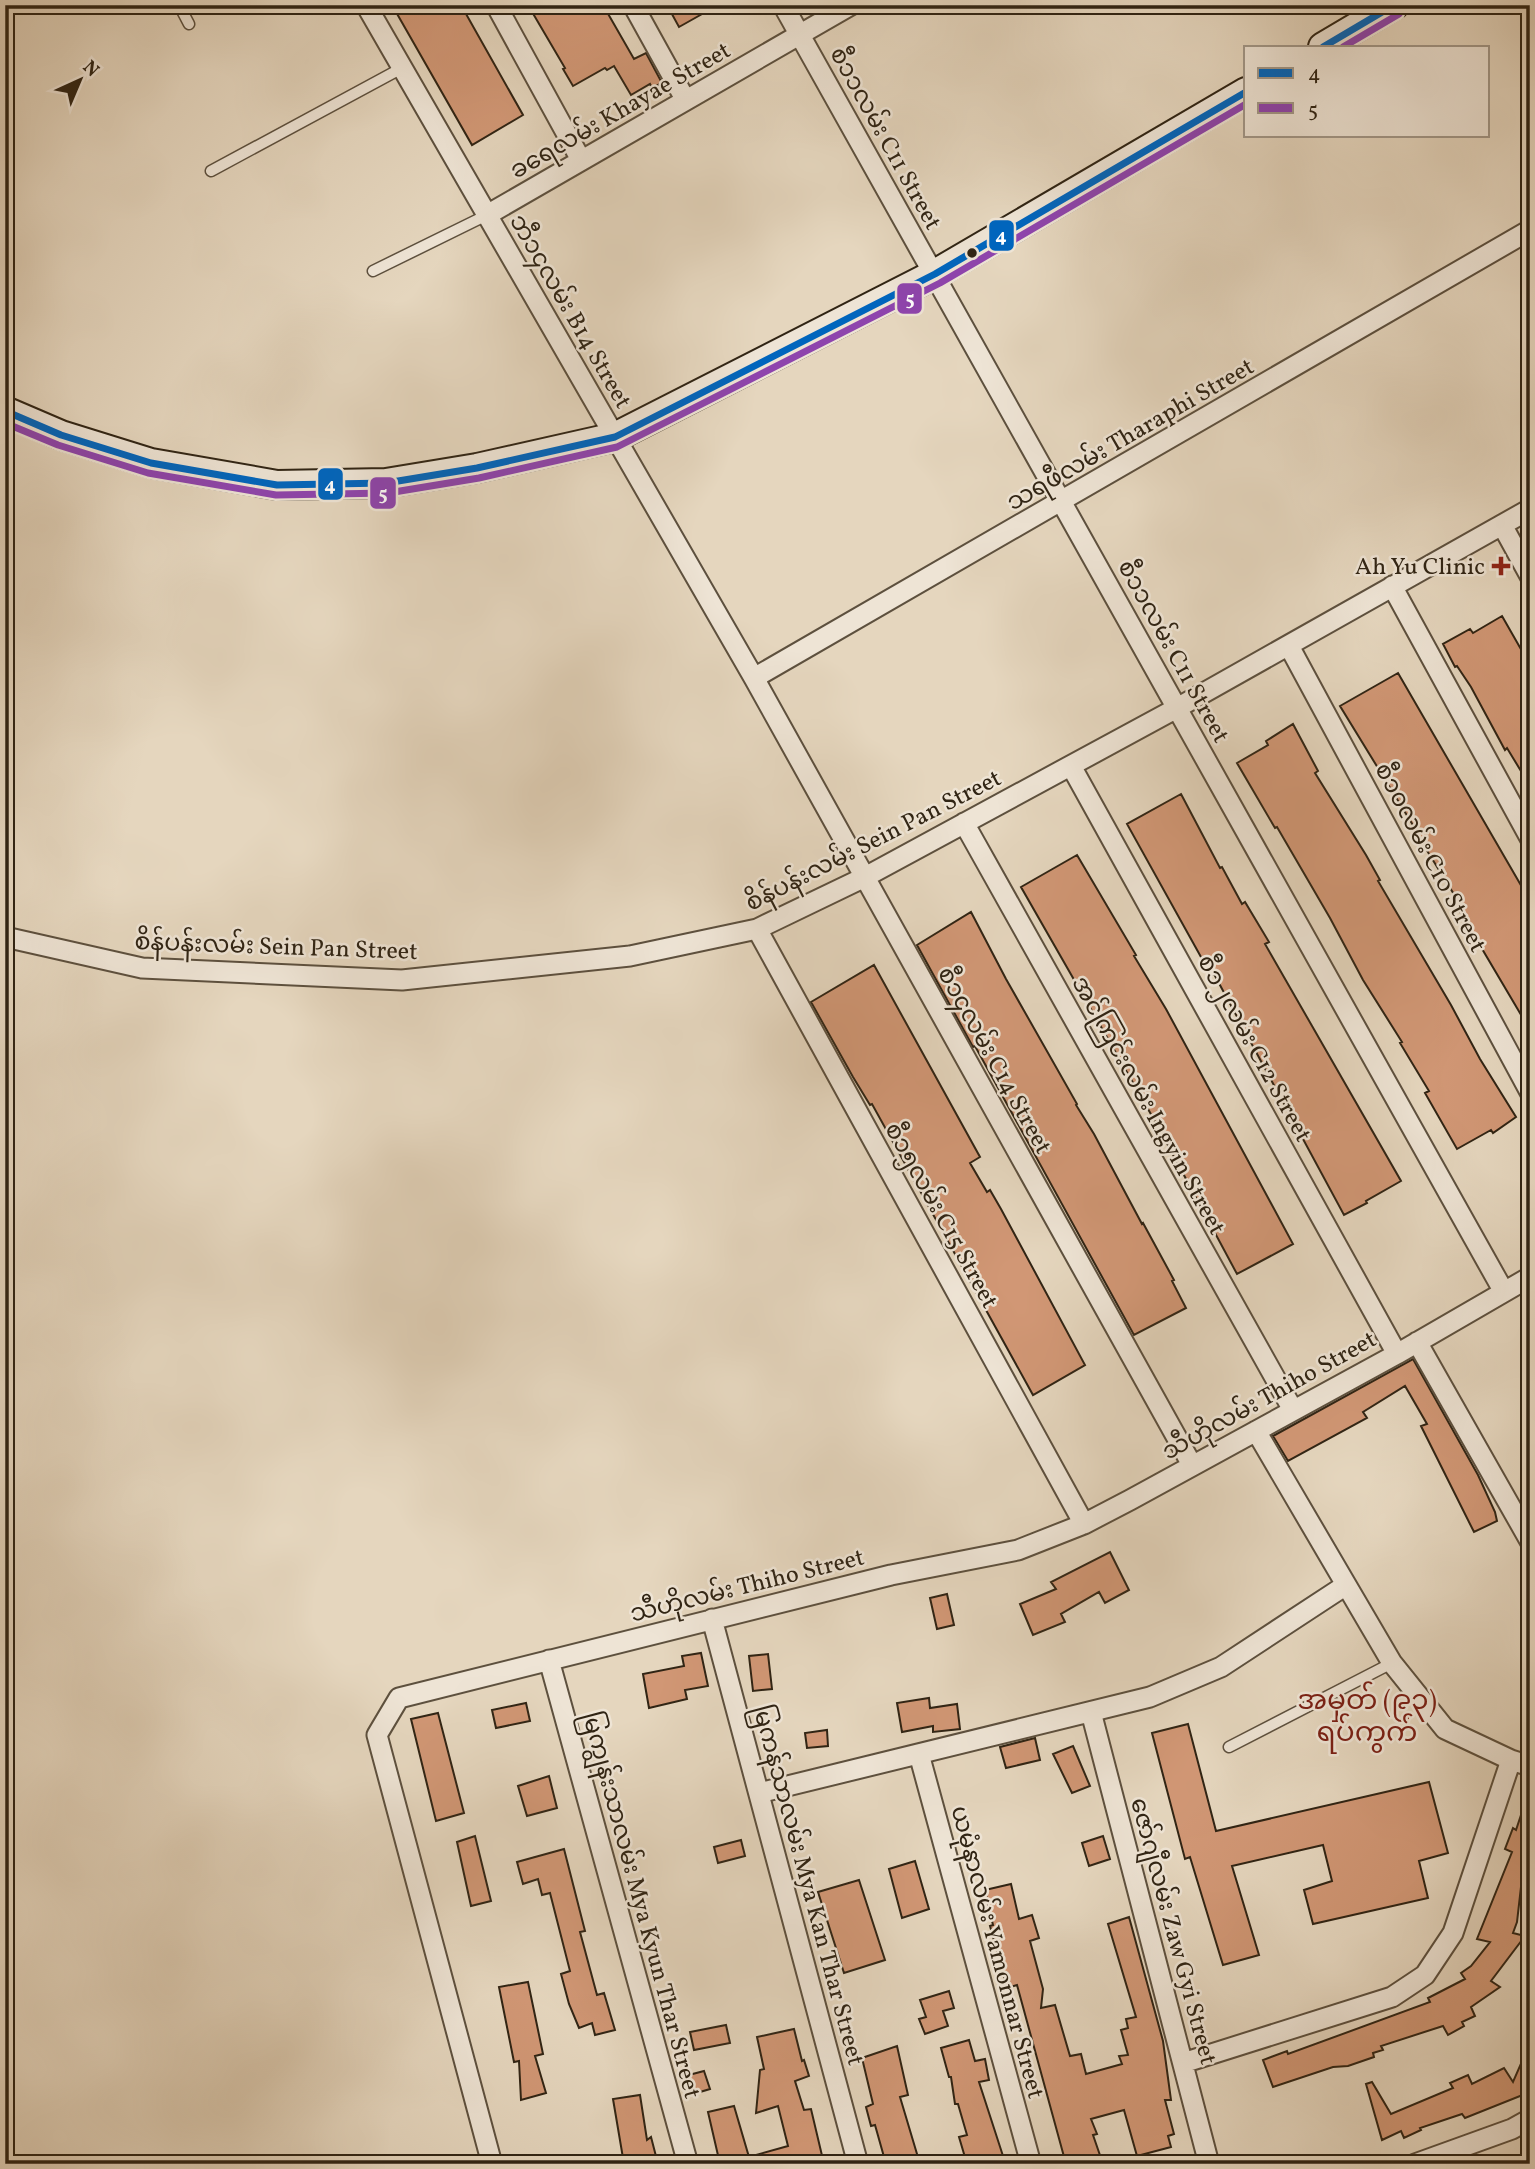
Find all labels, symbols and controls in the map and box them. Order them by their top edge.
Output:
street label: ခရေလမ်း Khayae Street [504,34,738,189]
street label: စီ၁၁လမ်း C11 Street [820,41,950,237]
north arrow [46,46,116,116]
legend [1244,46,1490,136]
text: N [76,55,105,83]
text: 4 [1308,60,1321,89]
text: 5 [1308,96,1318,125]
street label: ဘီ၁၄လမ်း B14 Street [500,208,640,416]
line badge: 4 [988,219,1015,252]
text: 4 [995,224,1007,250]
unlabelled marker [965,246,979,260]
line badge: 5 [896,282,923,315]
text: 5 [905,287,915,313]
street label: သရဖီလမ်း Tharaphi Street [1000,350,1261,521]
line badge: 4 [317,467,344,501]
text: 4 [324,473,336,499]
line badge: 5 [369,476,397,510]
text: 5 [378,482,388,508]
place label: Ah Yu Clinic [1355,551,1485,585]
street label: စီ၁၁လမ်း C11 Street [1108,554,1238,750]
marker: Ah Yu Clinic [1491,556,1511,576]
street label: စီ၁၀လမ်း C10 Street [1365,757,1494,959]
street label: စိန်ပန်းလမ်း Sein Pan Street [740,761,1008,921]
street label: စိန်ပန်းလမ်း Sein Pan Street [134,925,418,970]
street label: စီ၁၂လမ်း C12 Street [1188,949,1320,1149]
street label: စီ၁၄လမ်း C14 Street [928,961,1060,1161]
street label: အင်ကြင်းလမ်း Ingyin Street [1062,970,1234,1242]
street label: စီ၁၅လမ်း C15 Street [875,1116,1006,1315]
street label: သီဟိုလမ်း Thiho Street [1156,1323,1383,1470]
street label: သီဟိုလမ်း Thiho Street [627,1540,868,1632]
district label: အမှတ် (၉၃) ရပ်ကွက် [1297,1681,1437,1754]
street label: မြကန်သာလမ်း Mya Kan Thar Street [743,1701,873,2069]
street label: မြကျွန်းသာလမ်း Mya Kyun Thar Street [570,1708,709,2103]
street label: ဇော်ဂျီလမ်း Zaw Gyi Street [1120,1794,1225,2069]
street label: ယမုံနာလမ်း Yamonnar Street [941,1802,1053,2103]

